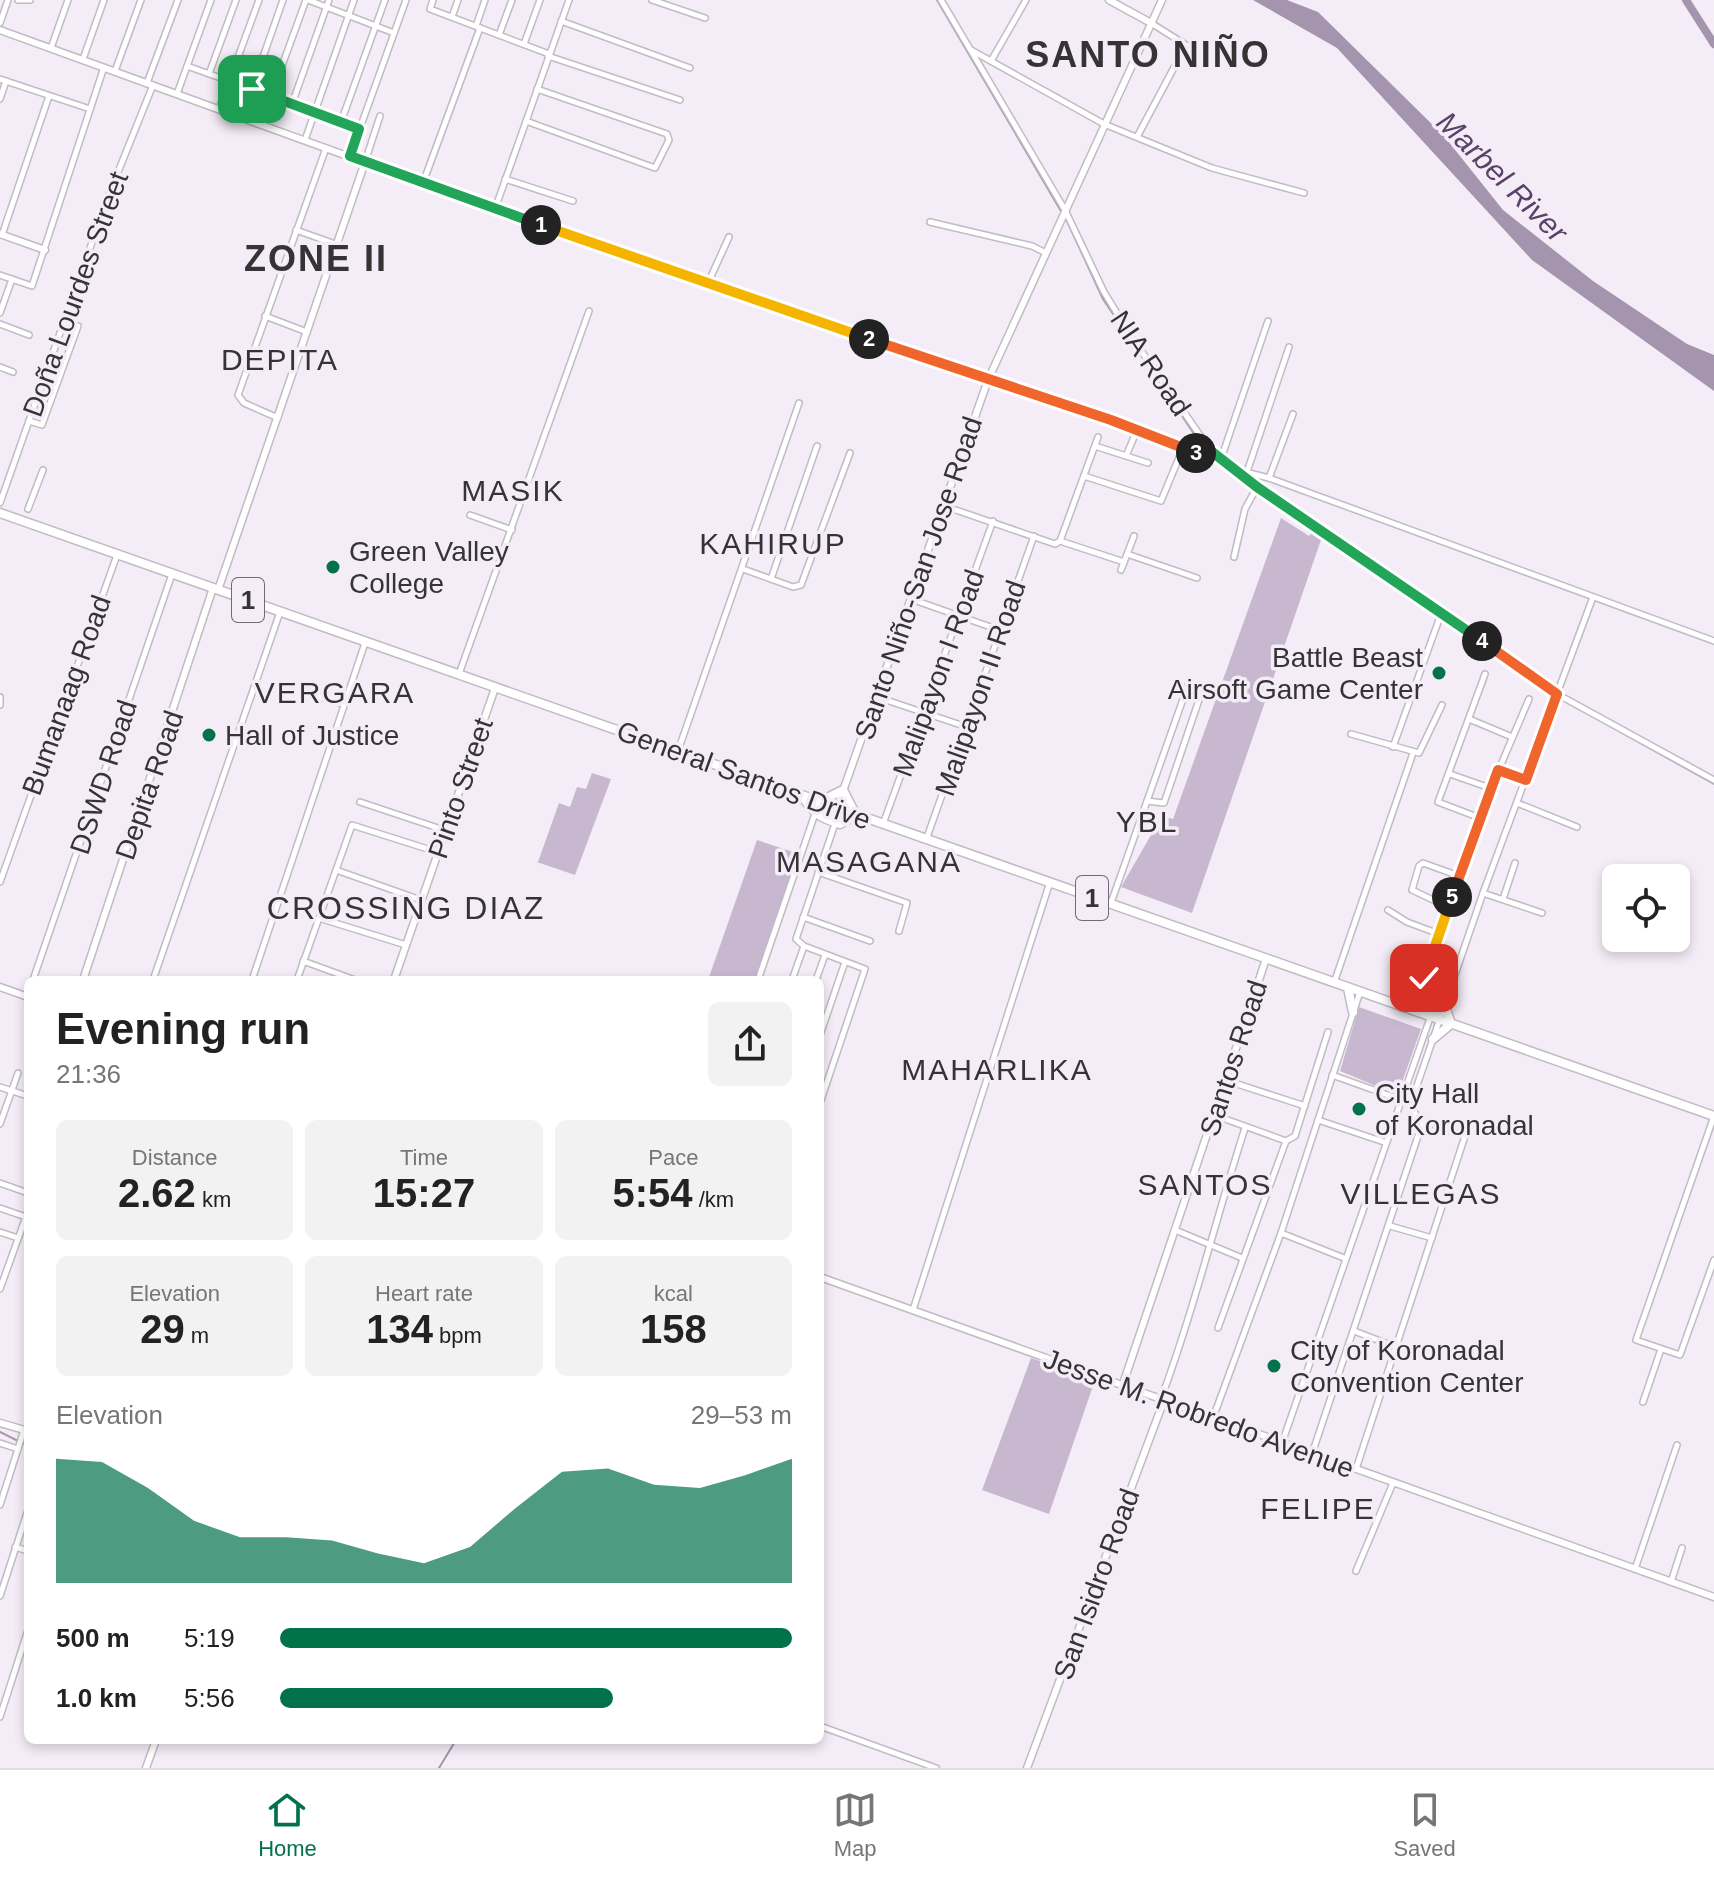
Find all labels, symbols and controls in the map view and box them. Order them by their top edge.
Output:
district label: SANTO NIÑO [1025,33,1271,75]
pin [218,55,286,123]
icon: arrive [230,67,274,111]
water label: Marbel River [1431,105,1575,249]
street label: Doña Lourdes Street [17,167,134,421]
pin: 1 [521,205,561,245]
text: 1 [535,212,547,237]
district label: ZONE II [244,238,388,279]
street label: NIA Road [1104,305,1197,422]
pin: 2 [849,319,889,359]
text: 2 [863,326,875,351]
district label: DEPITA [221,343,339,376]
street label: Santo Niño-San Jose Road [849,413,988,744]
pin: 3 [1176,433,1216,473]
text: 3 [1190,440,1202,465]
district label: MASIK [461,474,565,507]
district label: KAHIRUP [699,527,847,560]
place label: Green Valley College [349,536,509,599]
marker: Green Valley College [324,558,342,576]
street label: Malipayon I Road [887,565,990,781]
street label: Malipayon II Road [929,576,1032,800]
road number: 1 [232,578,264,622]
street label: Bumanaag Road [16,591,117,799]
pin: 4 [1462,621,1502,661]
text: 4 [1476,628,1488,653]
place label: Battle Beast Airsoft Game Center [1168,642,1423,705]
marker: Battle Beast Airsoft Game Center [1430,664,1448,682]
district label: VERGARA [255,676,415,709]
street label: DSWD Road [64,696,143,858]
street label: Depita Road [109,707,189,864]
street label: Pinto Street [422,714,499,862]
street label: General Santos Drive [613,715,875,836]
place label: Hall of Justice [225,720,399,751]
marker: Hall of Justice [200,726,218,744]
district label: YBL [1116,805,1178,838]
district label: MASAGANA [776,845,962,878]
map controls [1602,864,1690,952]
button: locate [1602,864,1690,952]
road number: 1 [1076,876,1108,920]
pin: 5 [1432,877,1472,917]
text: 5 [1446,884,1458,909]
district label: CROSSING DIAZ [267,890,545,926]
pin [1390,944,1458,1012]
icon: check [1402,956,1446,1000]
street label: Santos Road [1194,976,1273,1140]
button: share [708,1002,792,1086]
text: Evening run [56,1004,310,1053]
district label: MAHARLIKA [901,1053,1093,1086]
text: 21:36 [56,1059,121,1089]
place label: City Hall of Koronadal [1375,1078,1534,1141]
marker: City Hall of Koronadal [1350,1100,1368,1118]
text: Distance [132,1145,217,1170]
text: Time [400,1145,448,1170]
text: Pace [648,1145,698,1170]
district label: SANTOS [1138,1168,1272,1201]
text: 2.62 [118,1171,196,1215]
text: 15:27 [373,1171,475,1215]
text: 5:54 [613,1171,693,1215]
district label: VILLEGAS [1340,1177,1502,1210]
text: km [196,1187,231,1212]
text: /km [693,1187,734,1212]
text: Elevation [129,1281,220,1306]
text: Heart rate [375,1281,473,1306]
text: kcal [654,1281,693,1306]
text: 29 [140,1307,185,1351]
text: 134 [366,1307,433,1351]
text: 158 [640,1307,707,1351]
text: m [185,1323,209,1348]
text: bpm [433,1323,482,1348]
place label: City of Koronadal Convention Center [1290,1335,1523,1398]
street label: Jesse M. Robredo Avenue [1039,1343,1358,1484]
marker: City of Koronadal Convention Center [1265,1357,1283,1375]
text: Elevation [56,1400,163,1430]
text: 29–53 m [691,1400,792,1430]
street label: San Isidro Road [1048,1485,1145,1684]
district label: FELIPE [1260,1492,1376,1525]
text: 500 m [56,1623,130,1653]
text: 5:19 [184,1623,235,1653]
text: 1.0 km [56,1683,137,1713]
text: 5:56 [184,1683,235,1713]
tab: Home [258,1788,317,1862]
tab: Map [833,1788,877,1862]
tab: Saved [1393,1788,1456,1862]

